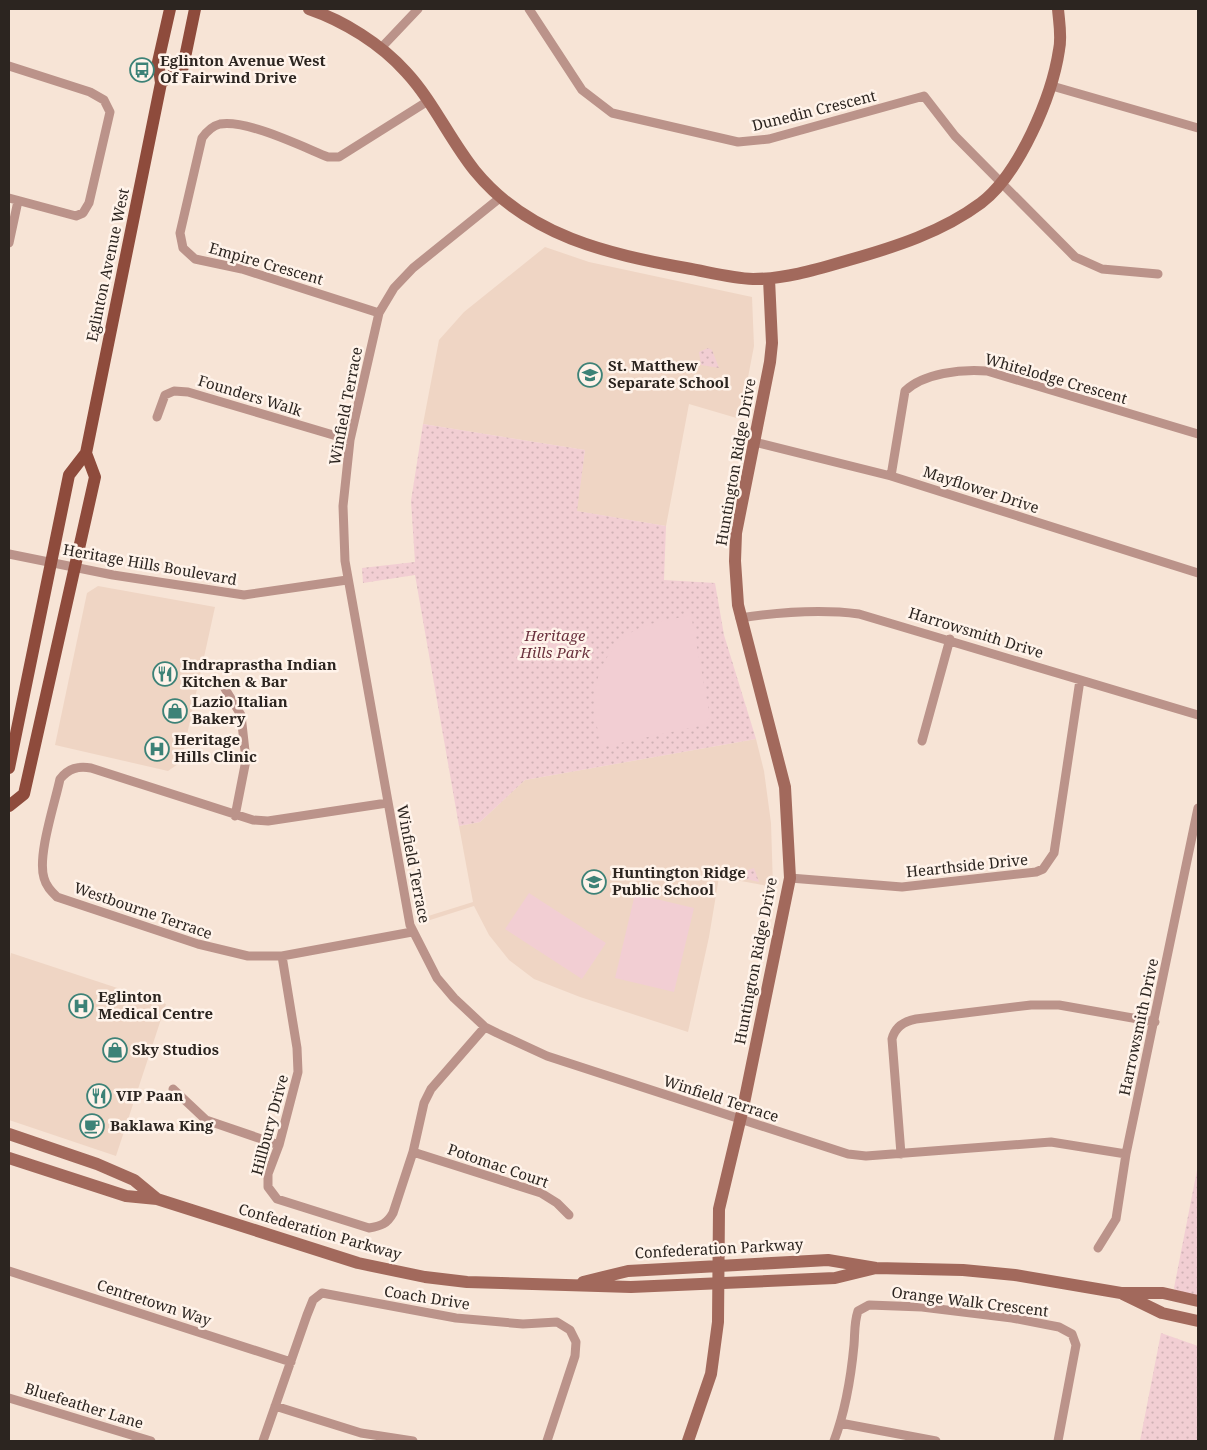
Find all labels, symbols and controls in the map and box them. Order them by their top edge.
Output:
place label: Eglinton Avenue West Of Fairwind Drive [160,50,325,87]
bus stop icon: Eglinton Avenue West Of Fairwind Drive [129,57,155,83]
street label: Dunedin Crescent [750,85,878,135]
street label: Eglinton Avenue West [81,186,133,343]
street label: Empire Crescent [207,237,326,289]
street label: Winfield Terrace [324,345,366,467]
street label: Whitelodge Crescent [983,348,1130,408]
place label: St. Matthew Separate School [608,355,730,392]
school or university icon: St. Matthew Separate School [577,362,603,388]
street label: Founders Walk [196,370,305,420]
street label: Huntington Ridge Drive [710,376,760,547]
street label: Mayflower Drive [921,461,1042,517]
street label: Heritage Hills Boulevard [62,539,239,589]
street label: Harrowsmith Drive [906,602,1046,662]
park label: Heritage Hills Park [519,625,590,662]
place label: Indraprastha Indian Kitchen & Bar [182,654,337,691]
restaurant icon: Indraprastha Indian Kitchen & Bar [152,661,178,687]
place label: Lazio Italian Bakery [192,691,288,728]
shop icon: Lazio Italian Bakery [162,698,188,724]
place label: Heritage Hills Clinic [174,729,257,766]
hospital icon: Heritage Hills Clinic [144,736,170,762]
street label: Winfield Terrace [393,803,435,925]
street label: Hearthside Drive [905,849,1029,881]
place label: Huntington Ridge Public School [612,862,746,899]
school or university icon: Huntington Ridge Public School [581,869,607,895]
street label: Huntington Ridge Drive [729,876,781,1046]
street label: Westbourne Terrace [71,877,215,943]
street label: Harrowsmith Drive [1114,956,1162,1097]
place label: Eglinton Medical Centre [98,986,213,1023]
hospital icon: Eglinton Medical Centre [68,993,94,1019]
shop icon: Sky Studios [102,1037,128,1063]
place label: Sky Studios [132,1039,219,1059]
street label: Winfield Terrace [661,1070,781,1126]
street label: Hillbury Drive [246,1072,292,1177]
restaurant icon: VIP Paan [86,1083,112,1109]
place label: VIP Paan [116,1085,184,1105]
cafe icon: Baklawa King [79,1113,105,1139]
place label: Baklawa King [110,1115,214,1135]
street label: Potomac Court [445,1138,551,1192]
street label: Confederation Parkway [236,1198,405,1264]
street label: Confederation Parkway [634,1234,804,1262]
street label: Centretown Way [95,1274,214,1330]
street label: Coach Drive [383,1280,471,1314]
street label: Orange Walk Crescent [891,1281,1050,1321]
street label: Bluefeather Lane [22,1377,146,1433]

